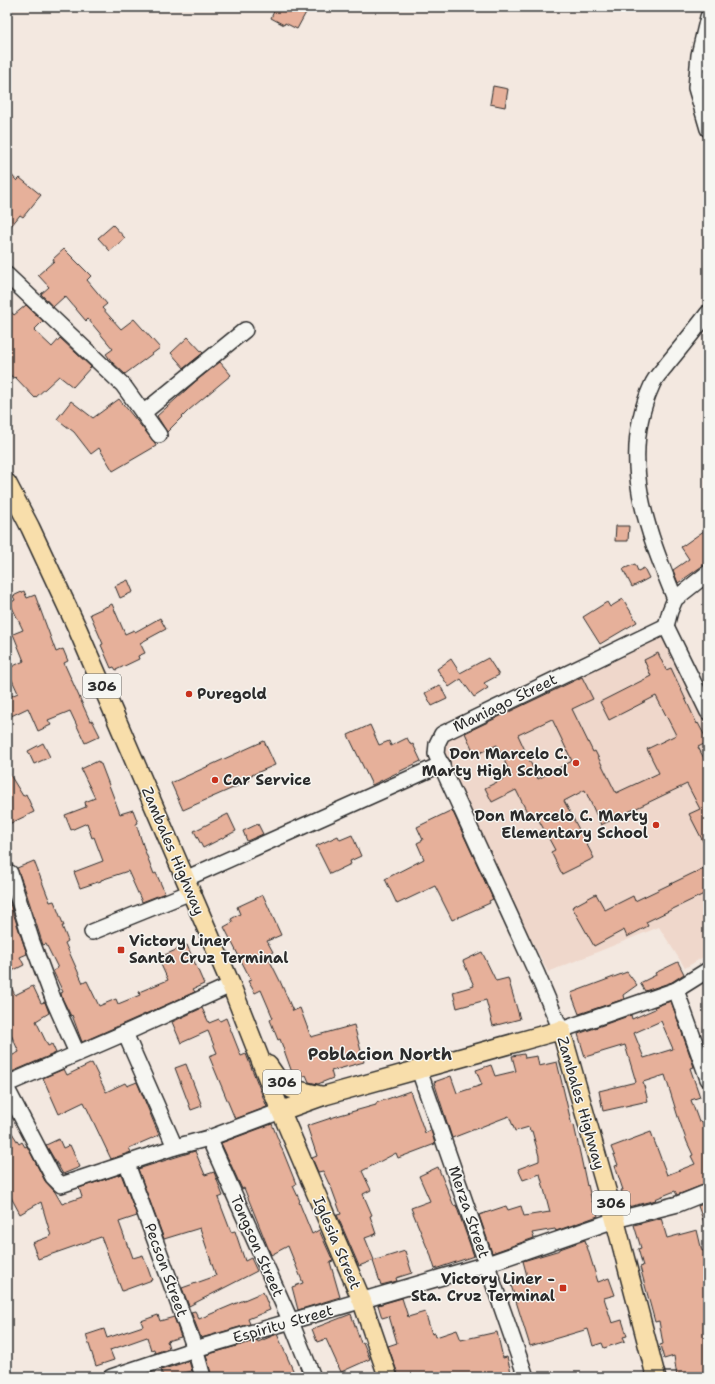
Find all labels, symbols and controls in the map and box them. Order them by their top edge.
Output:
street label: Maniago Street [450,669,560,737]
road number: 306 [83,674,121,698]
place label: Puregold [197,684,267,704]
marker: Puregold [184,689,194,699]
place label: Don Marcelo C. Marty High School [422,744,568,781]
marker: Don Marcelo C. Marty High School [571,758,581,768]
place label: Car Service [223,770,311,790]
marker: Car Service [210,775,220,785]
street label: Zambales Highway [137,784,209,918]
place label: Don Marcelo C. Marty Elementary School [475,806,648,843]
marker: Don Marcelo C. Marty Elementary School [651,820,661,830]
place label: Victory Liner Santa Cruz Terminal [129,931,288,968]
marker: Victory Liner Santa Cruz Terminal [116,945,126,955]
street label: Zambales Highway [552,1034,610,1172]
district label: Poblacion North [308,1043,452,1065]
road number: 306 [263,1070,301,1094]
street label: Merza Street [444,1163,494,1261]
road number: 306 [592,1191,630,1215]
street label: Tongson Street [226,1192,288,1300]
street label: Iglesia Street [308,1193,366,1293]
street label: Pecson Street [140,1220,192,1320]
place label: Victory Liner - Sta. Cruz Terminal [411,1269,555,1306]
marker: Victory Liner - Sta. Cruz Terminal [558,1283,568,1293]
street label: Espiritu Street [231,1300,335,1348]

